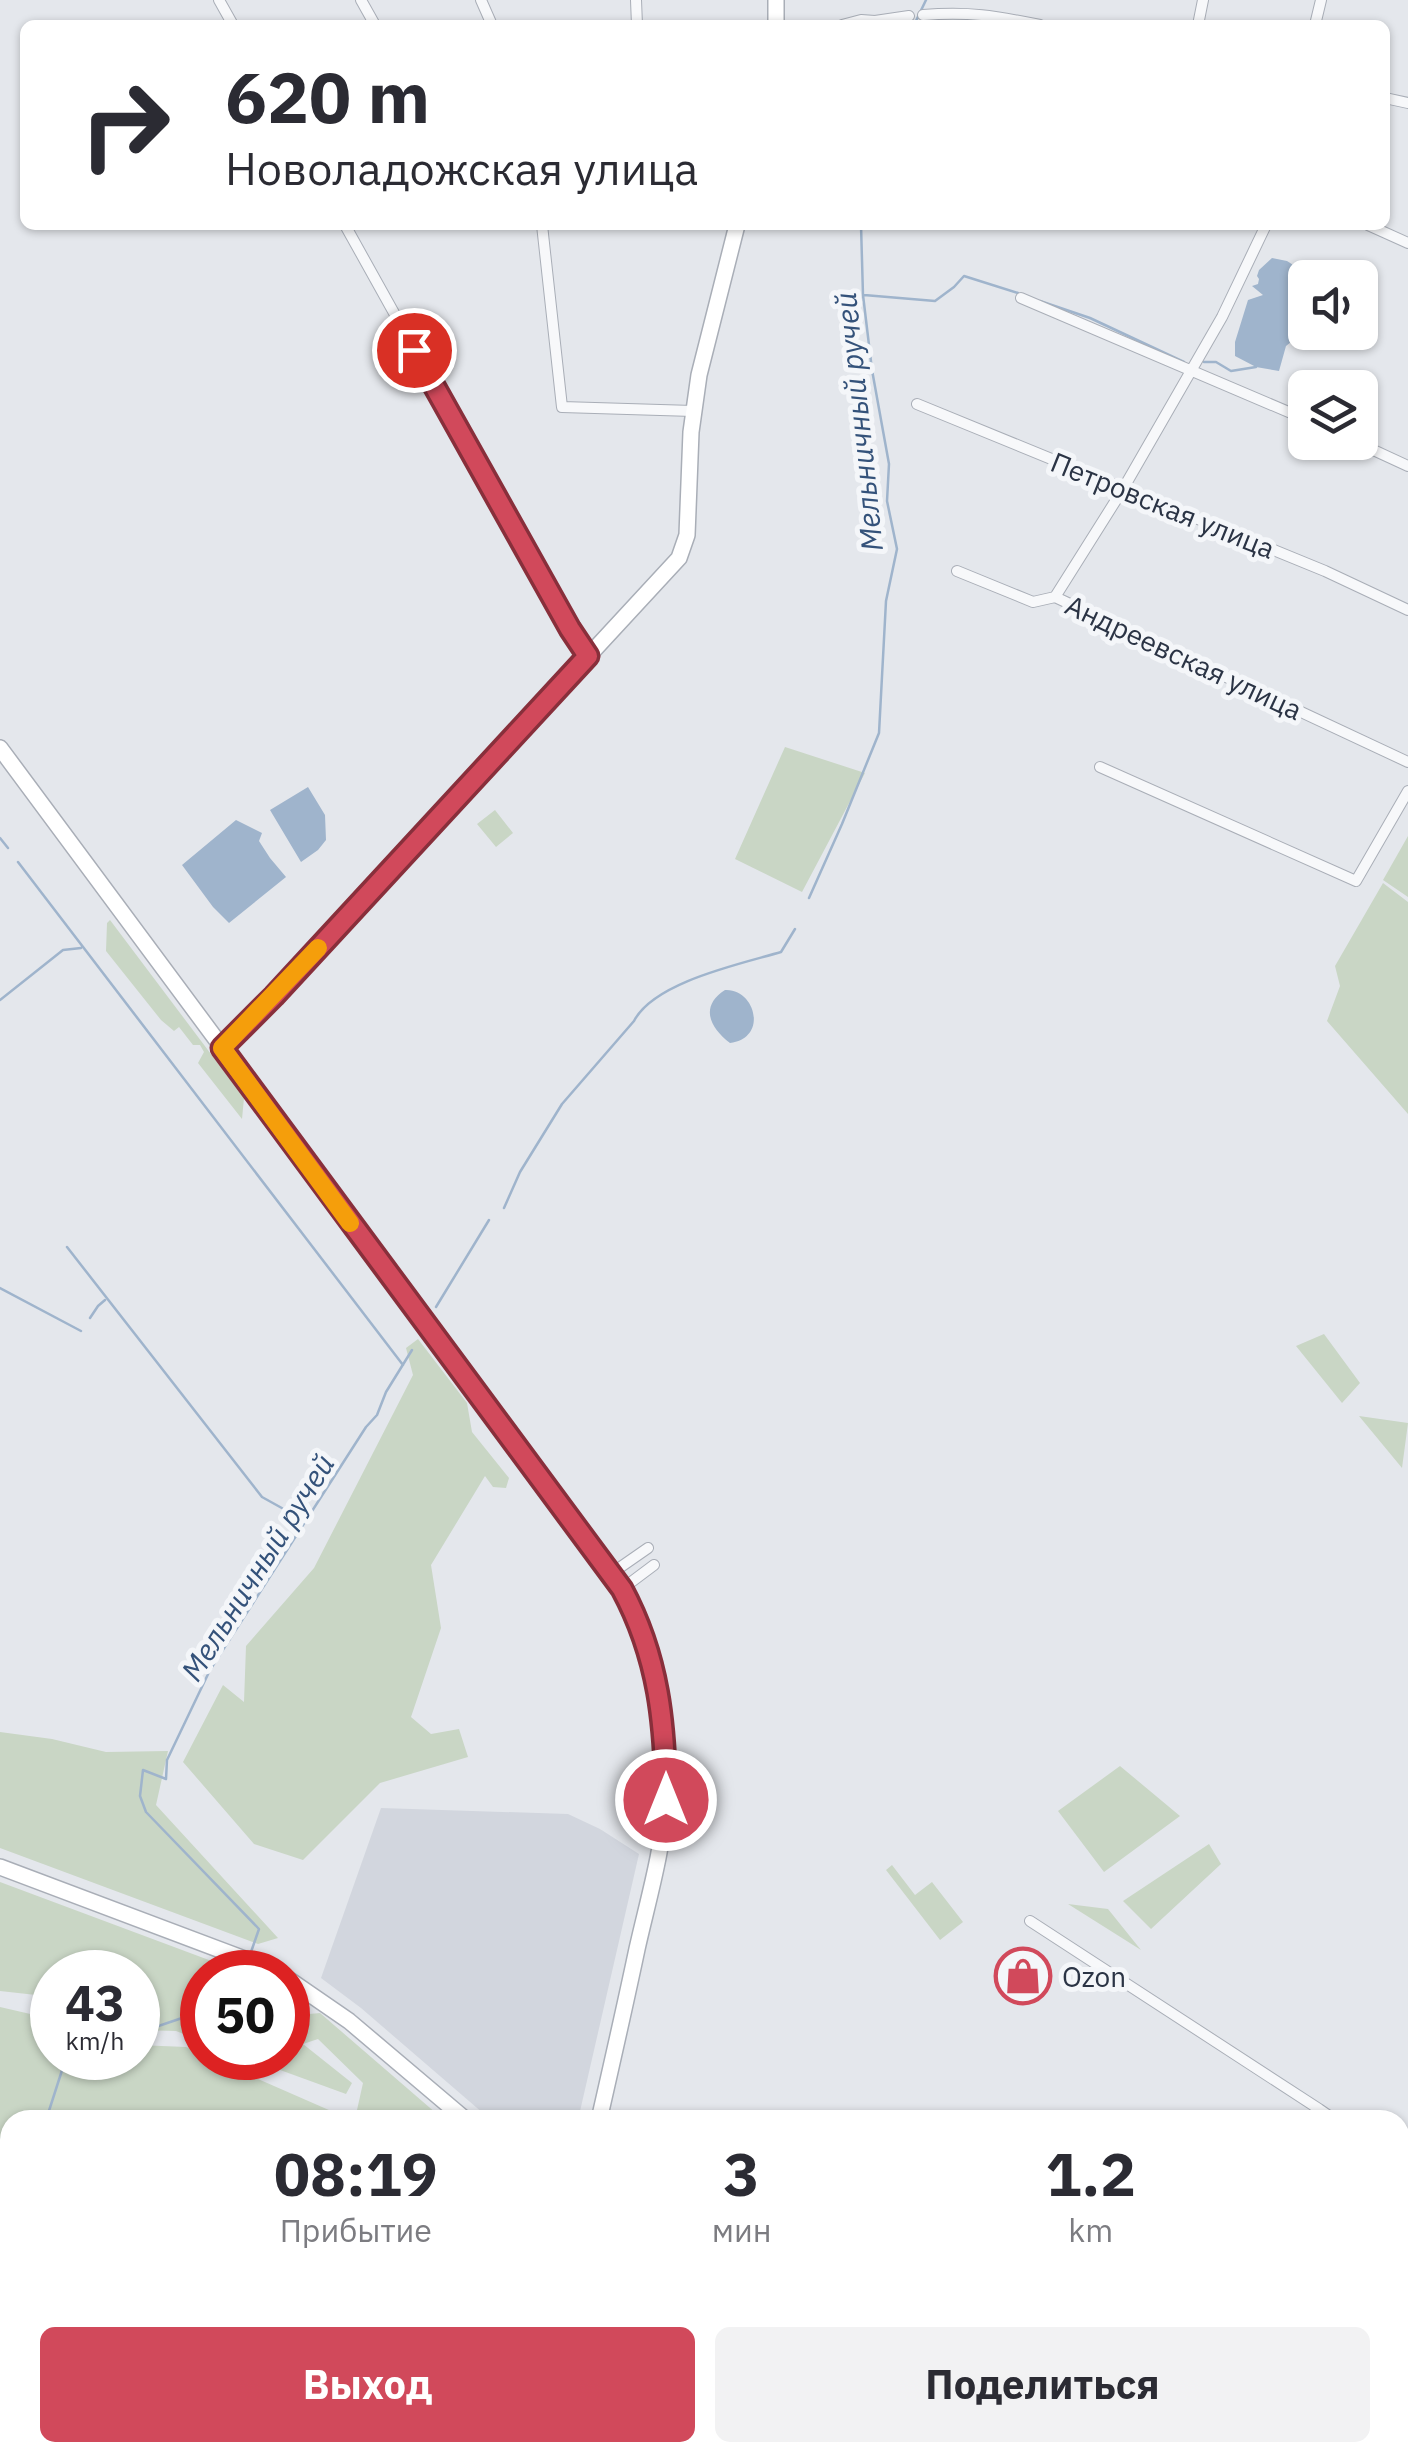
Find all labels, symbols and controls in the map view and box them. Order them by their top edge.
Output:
text: 620 m [225,51,430,142]
icon: right [60,60,190,190]
text: Новоладожская улица [225,139,698,197]
map controls [1288,260,1378,460]
button: sound [1288,260,1378,350]
water label: Мельничный ручей [825,290,891,554]
pin [372,308,457,393]
icon: arrive [387,323,442,378]
button: layers [1288,370,1378,460]
street label: Петровская улица [1046,443,1281,567]
street label: Андреевская улица [1060,586,1308,728]
water label: Мельничный ручей [171,1446,343,1688]
position arrow [614,1748,718,1852]
shop icon: Ozon [993,1946,1053,2006]
speed limit sign: 50 [180,1950,310,2080]
place label: Ozon [1062,1958,1126,1995]
text: 43 [65,1970,125,2035]
text: km/h [66,2024,124,2057]
text: 08:19 [274,2134,438,2213]
text: 3 [724,2134,760,2213]
text: 1.2 [1045,2134,1136,2213]
text: Прибытие [280,2209,432,2251]
text: мин [712,2209,772,2251]
text: km [1068,2209,1113,2251]
button: Выход [40,2327,695,2442]
button: Поделиться [715,2327,1370,2442]

